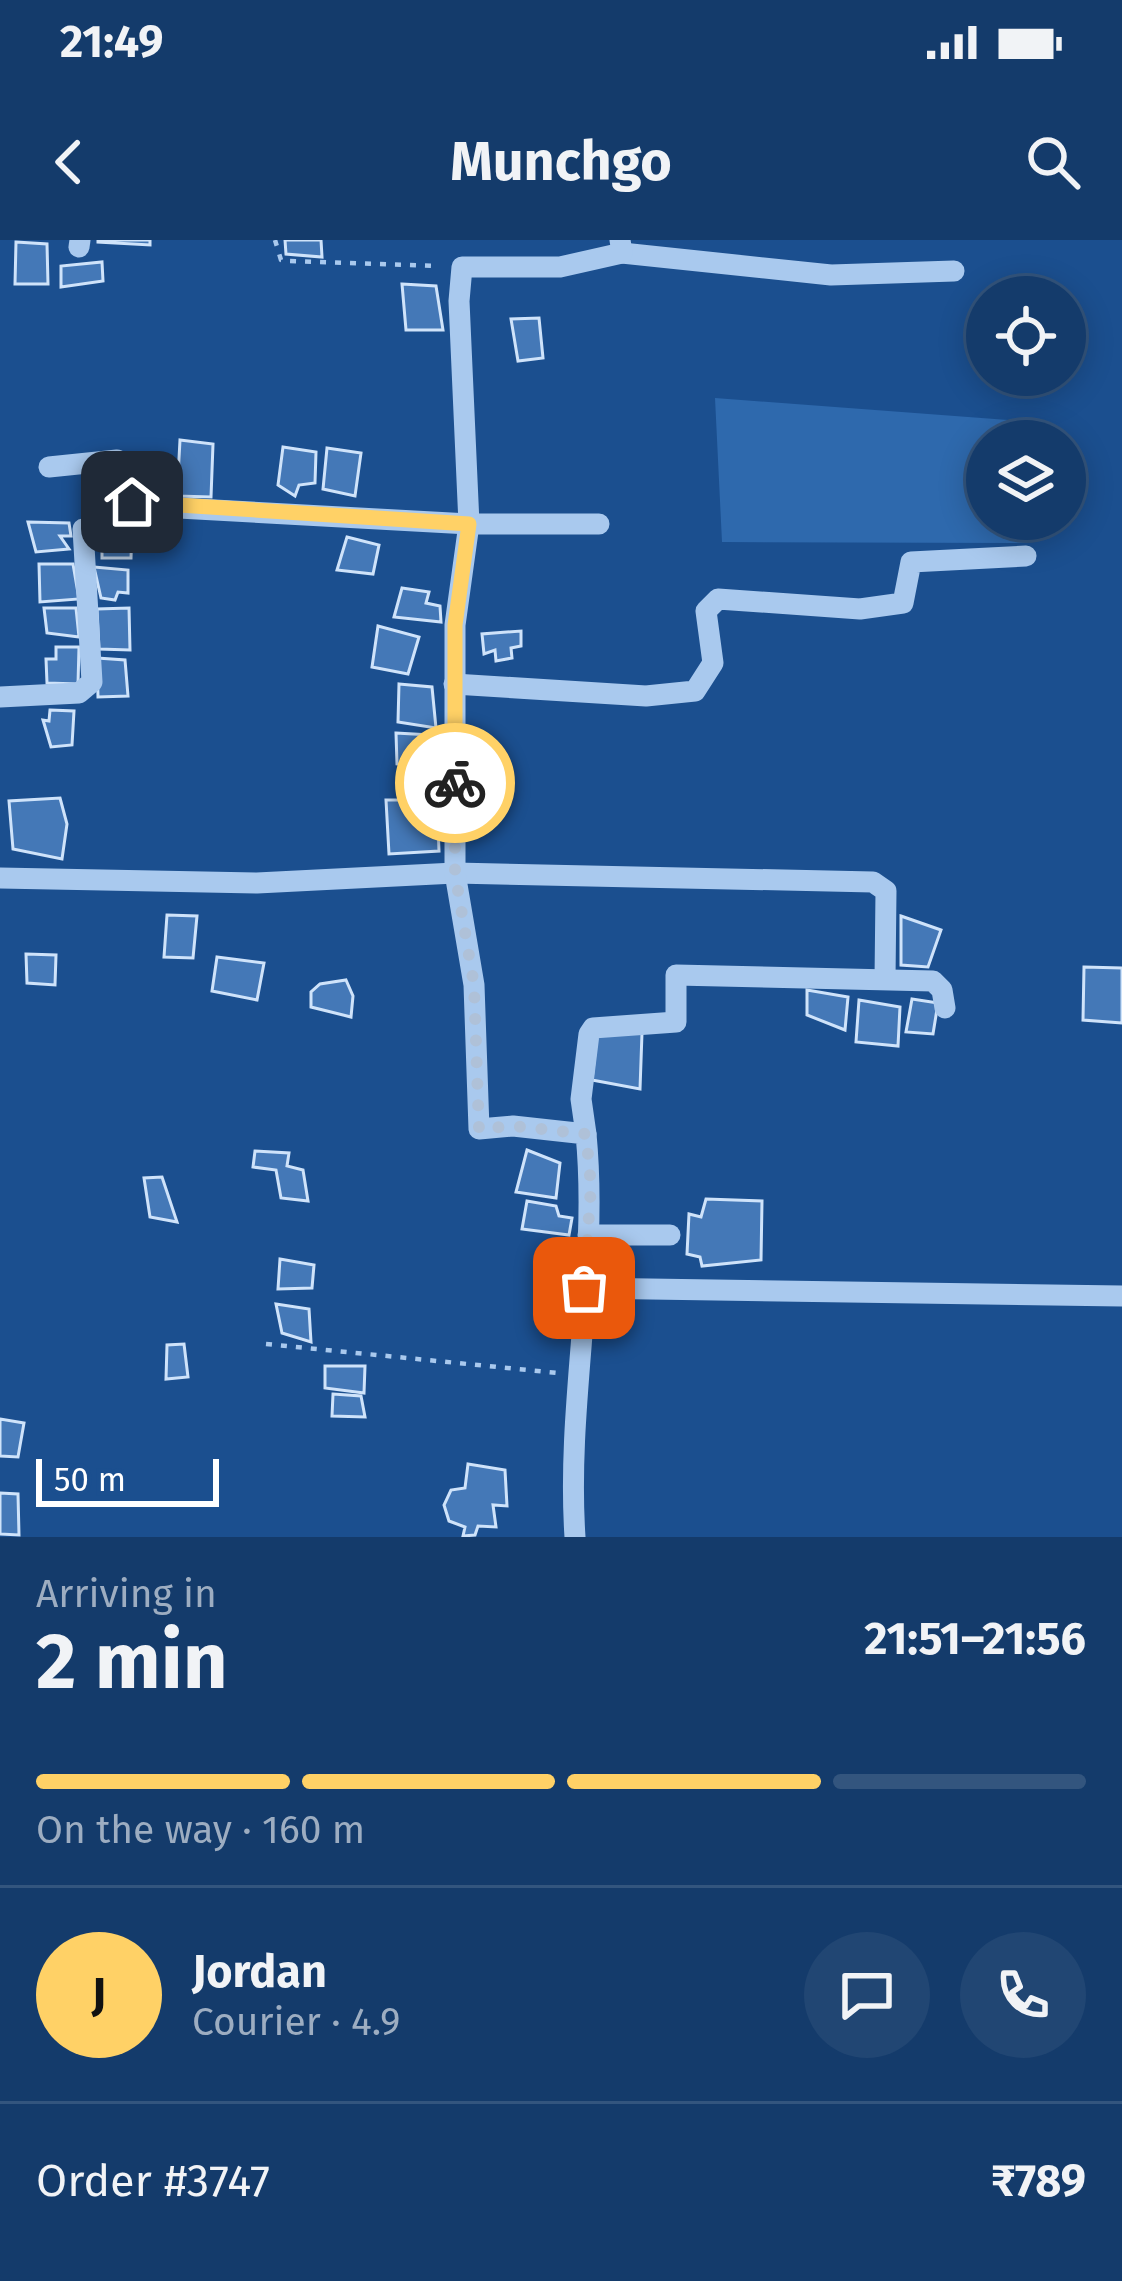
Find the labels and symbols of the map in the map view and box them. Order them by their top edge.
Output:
pin [81,451,183,553]
courier [395,723,515,843]
pin [533,1237,635,1339]
scale bar [36,1453,219,1506]

